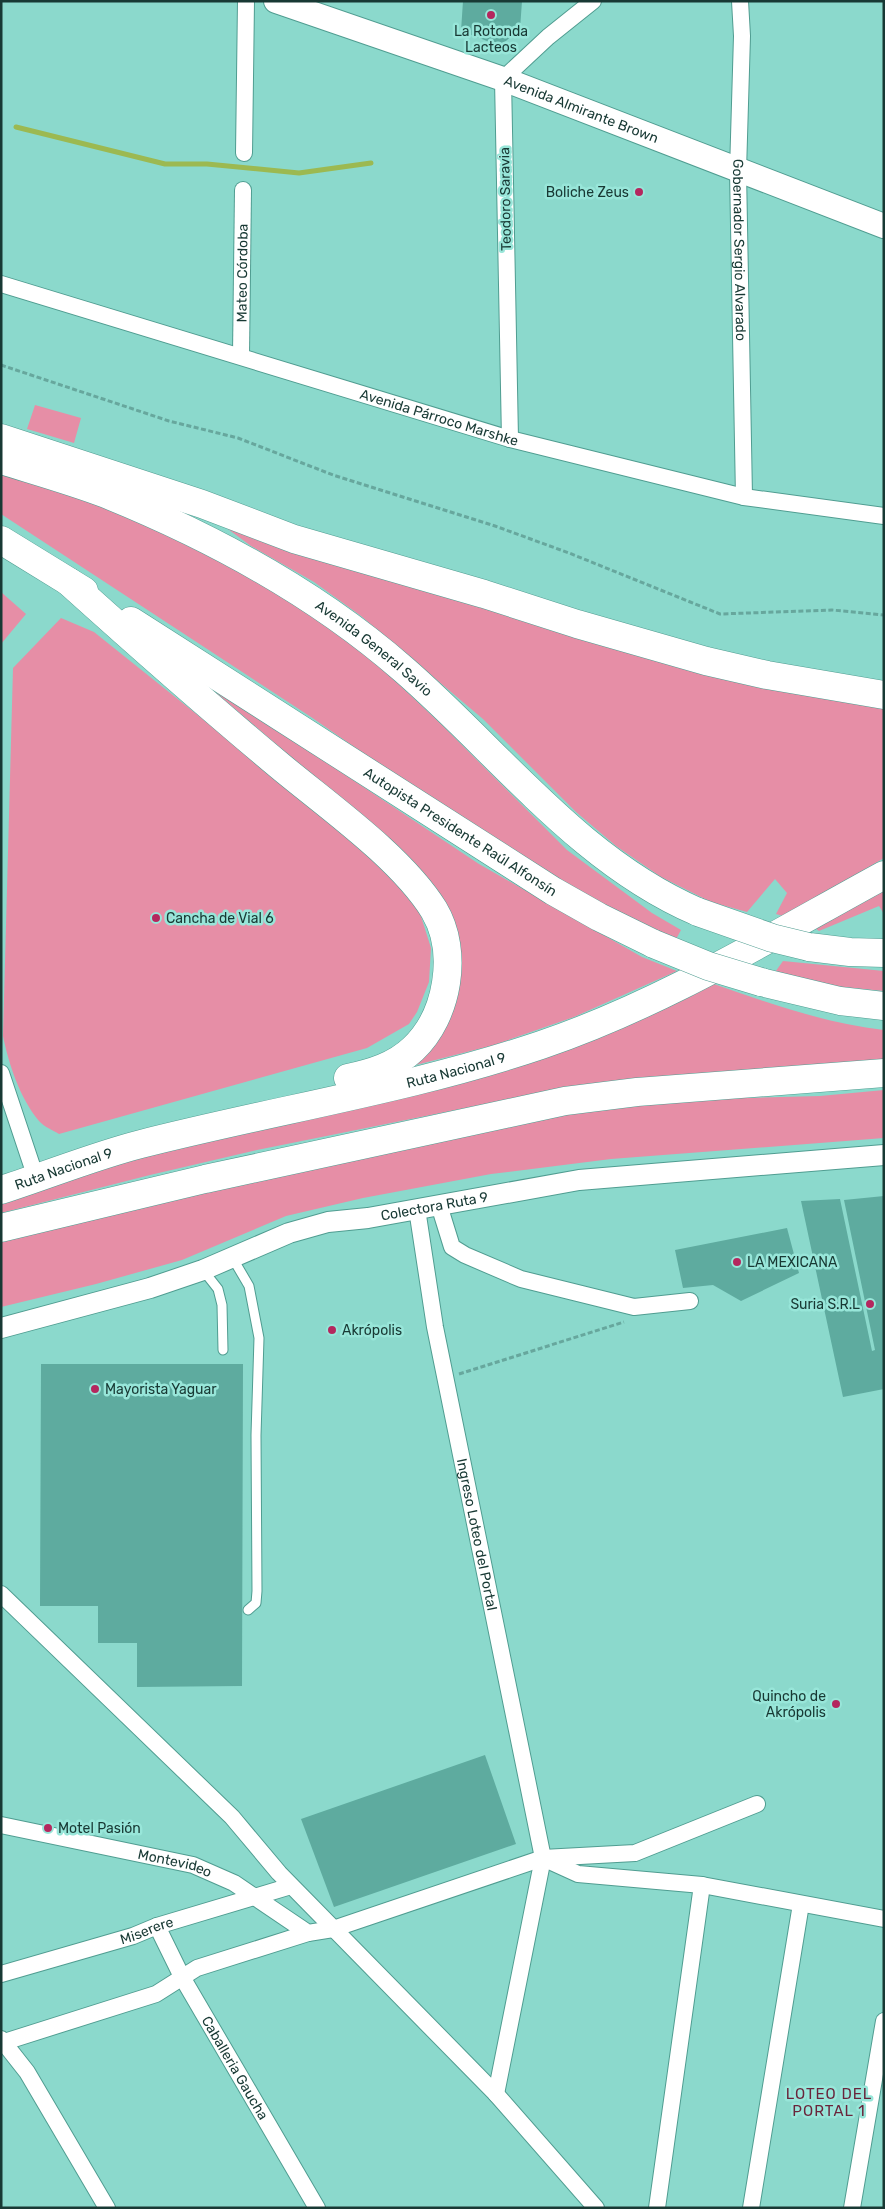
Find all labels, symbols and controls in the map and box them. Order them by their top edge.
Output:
marker: La Rotonda Lacteos [485,9,497,21]
place label: La Rotonda Lacteos [454,23,528,56]
street label: Avenida Almirante Brown [502,72,661,147]
street label: Teodoro Saravia [496,147,515,251]
street label: Gobernador Sergio Alvarado [729,159,749,341]
place label: Boliche Zeus [546,184,629,201]
marker: Boliche Zeus [633,186,645,198]
street label: Mateo Córdoba [233,224,252,322]
street label: Avenida Párroco Marshke [358,386,520,450]
street label: Avenida General Savio [312,597,436,700]
street label: Autopista Presidente Raúl Alfonsín [360,764,560,900]
place label: Cancha de Vial 6 [166,910,274,927]
marker: Cancha de Vial 6 [150,912,162,924]
street label: Ruta Nacional 9 [405,1049,508,1092]
street label: Ruta Nacional 9 [13,1145,115,1194]
street label: Colectora Ruta 9 [379,1189,490,1225]
place label: LA MEXICANA [747,1254,838,1271]
marker: LA MEXICANA [731,1256,743,1268]
place label: Suria S.R.L [790,1296,860,1313]
marker: Suria S.R.L [864,1298,876,1310]
place label: Akrópolis [342,1322,402,1339]
marker: Akrópolis [326,1324,338,1336]
place label: Mayorista Yaguar [105,1381,217,1398]
marker: Mayorista Yaguar [89,1383,101,1395]
street label: Ingreso Loteo del Portal [453,1457,500,1612]
place label: Quincho de Akrópolis [752,1688,826,1721]
marker: Quincho de Akrópolis [830,1698,842,1710]
place label: Motel Pasión [58,1820,141,1837]
marker: Motel Pasión [42,1822,54,1834]
street label: Montevideo [136,1846,214,1881]
street label: Miserere [118,1914,175,1948]
street label: Caballeria Gaucha [198,2013,272,2123]
district label: LOTEO DEL PORTAL 1 [786,2085,872,2120]

